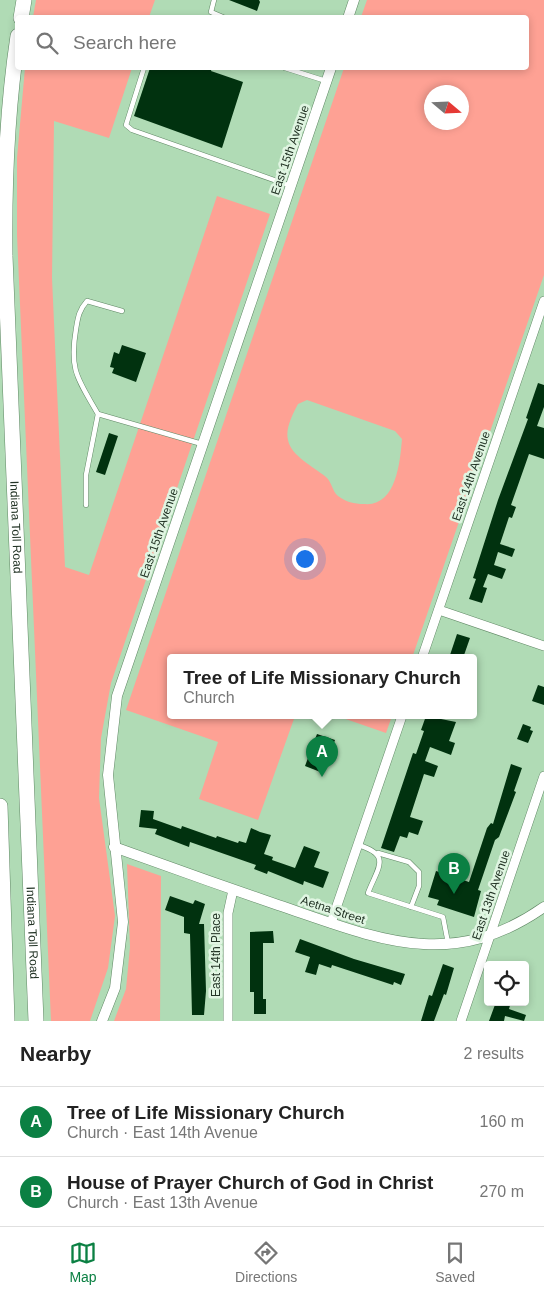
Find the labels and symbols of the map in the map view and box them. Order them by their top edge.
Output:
north arrow [424,85,469,130]
street label: East 15th Avenue [268,103,312,197]
street label: East 14th Avenue [449,429,493,523]
street label: Indiana Toll Road [7,481,25,574]
street label: East 15th Avenue [137,486,181,580]
your location [292,546,318,572]
pin: A [306,736,338,777]
street label: East 13th Avenue [469,848,513,942]
pin: B [438,853,470,894]
street label: Indiana Toll Road [24,886,41,979]
street label: Aetna Street [299,893,368,927]
street label: East 14th Place [209,913,223,997]

